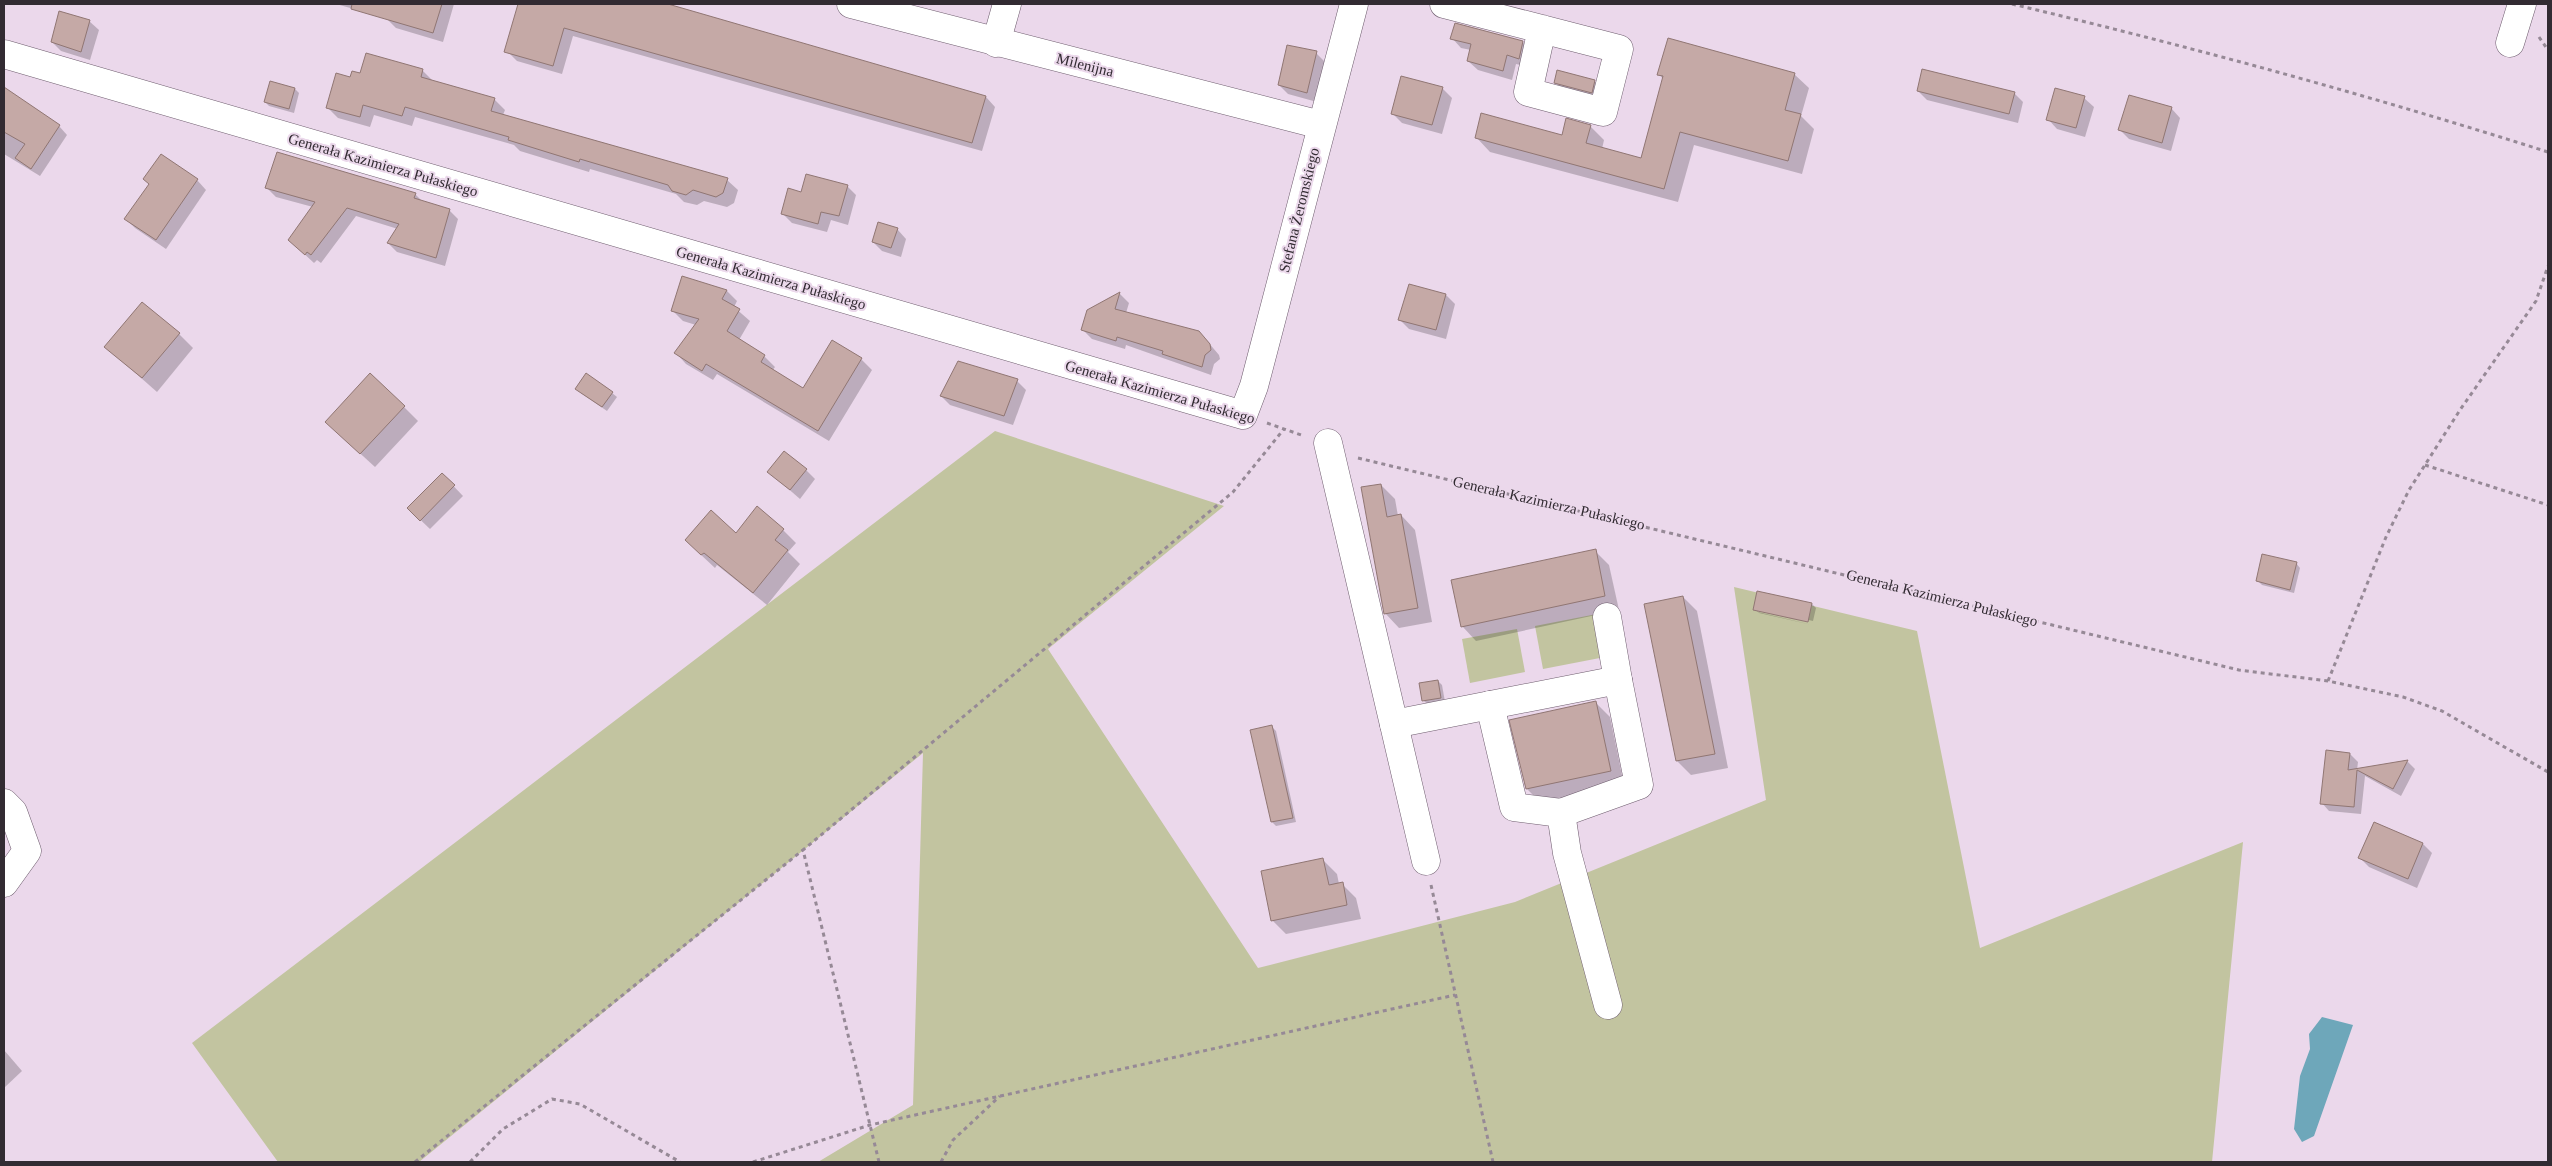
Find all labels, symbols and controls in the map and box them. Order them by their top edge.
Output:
street label: Milenijna [1055,50,1116,80]
street label: Generała Kazimierza Pułaskiego [286,130,480,200]
street label: Stefana Żeromskiego [1276,146,1322,274]
street label: Generała Kazimierza Pułaskiego [674,243,868,313]
street label: Generała Kazimierza Pułaskiego [1063,357,1257,427]
street label: Generała Kazimierza Pułaskiego [1451,473,1647,533]
street label: Generała Kazimierza Pułaskiego [1845,566,2039,630]

